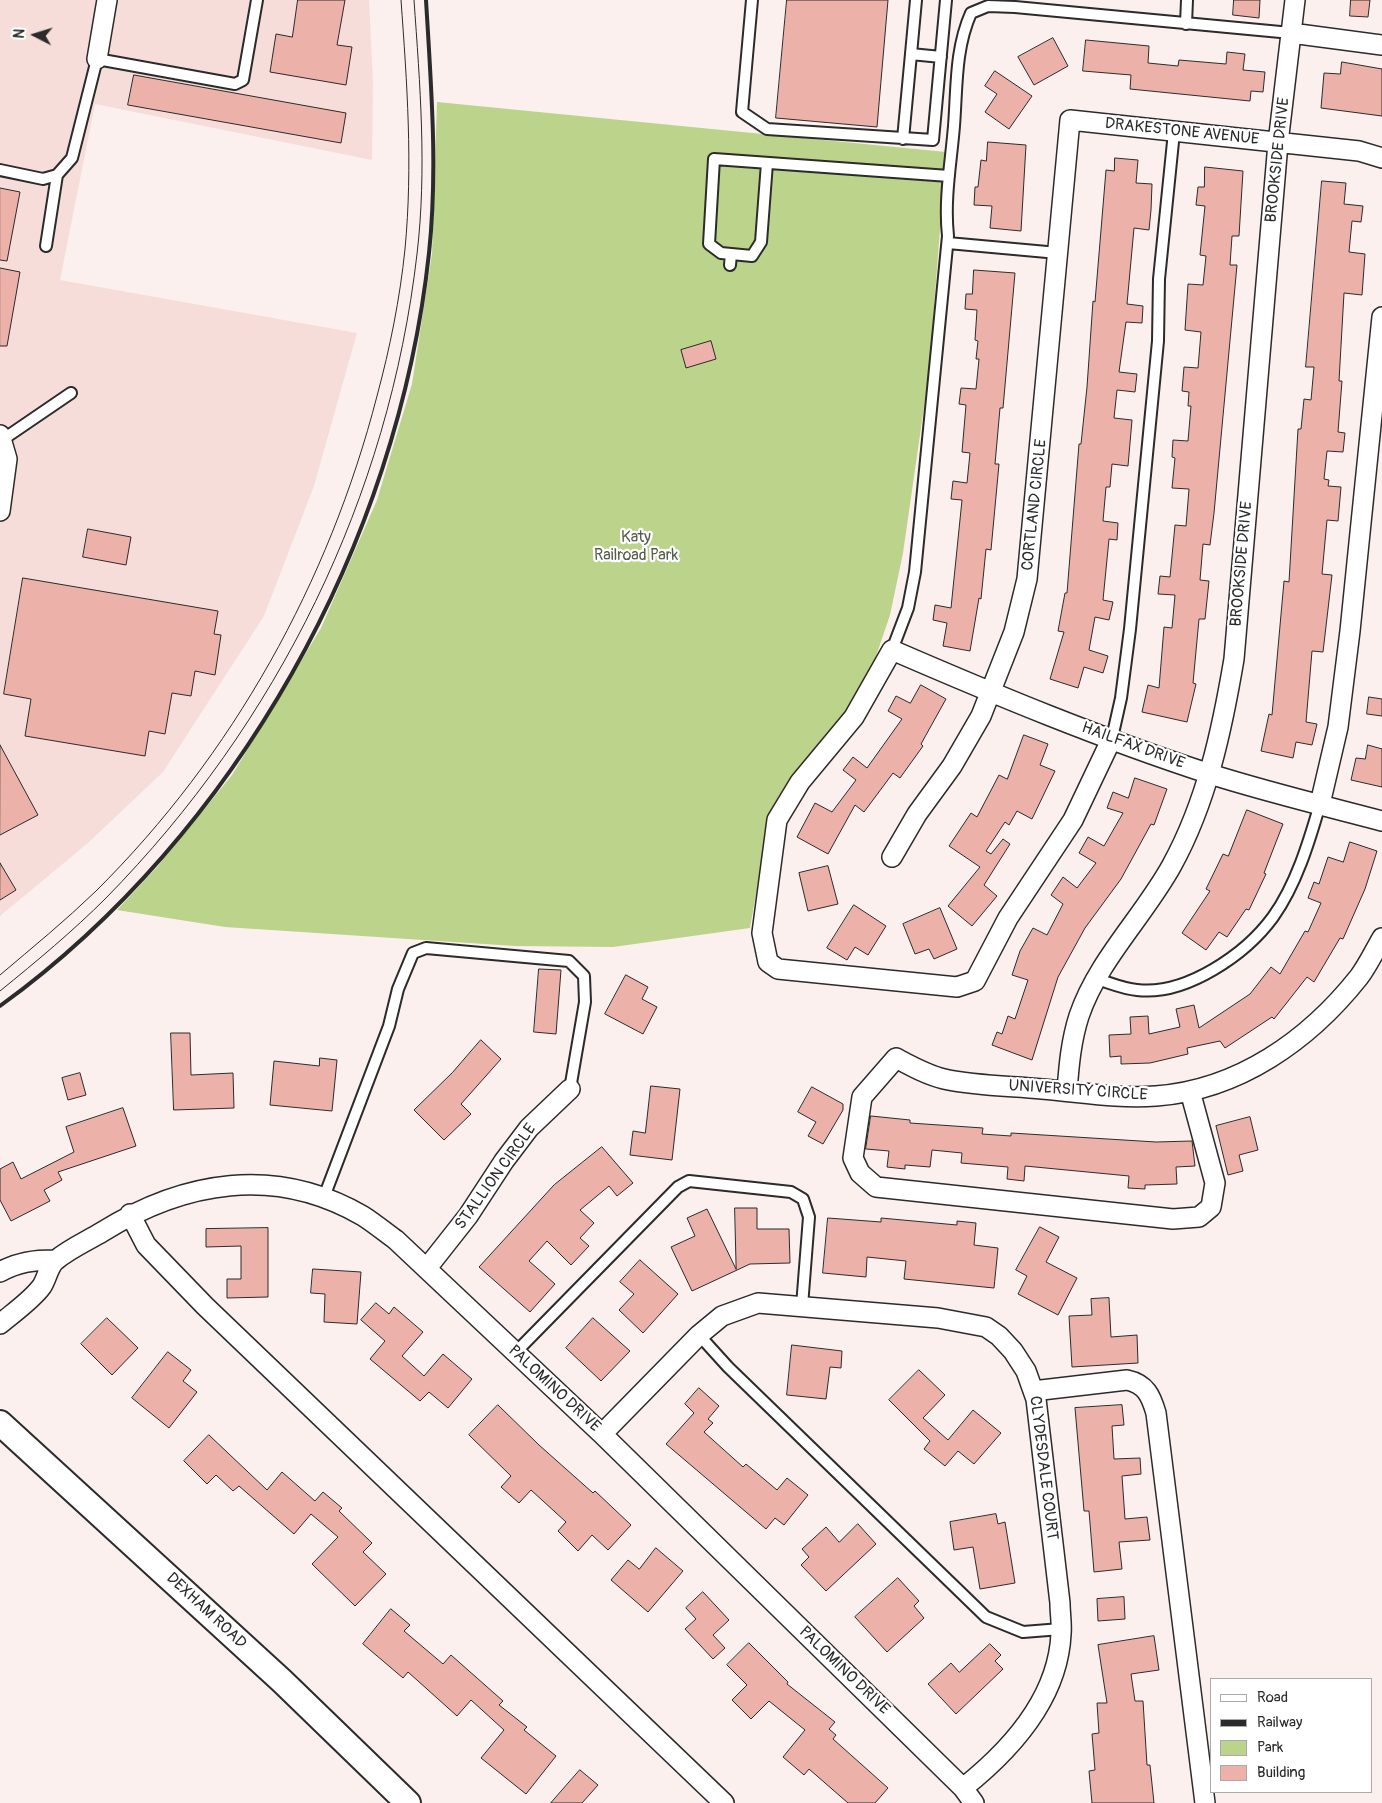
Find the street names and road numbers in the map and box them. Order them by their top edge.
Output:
street label: BROOKSIDE DRIVE [1262,97,1294,223]
street label: DRAKESTONE AVENUE [1104,114,1260,150]
street label: CORTLAND CIRCLE [1019,438,1051,572]
street label: BROOKSIDE DRIVE [1227,501,1257,627]
street label: HAILFAX DRIVE [1079,718,1187,774]
street label: UNIVERSITY CIRCLE [1008,1077,1148,1105]
street label: STALLION CIRCLE [451,1120,541,1234]
street label: PALOMINO DRIVE [504,1341,604,1437]
street label: CLYDESDALE COURT [1025,1395,1061,1541]
street label: DEXHAM ROAD [162,1569,250,1653]
street label: PALOMINO DRIVE [795,1623,893,1719]

